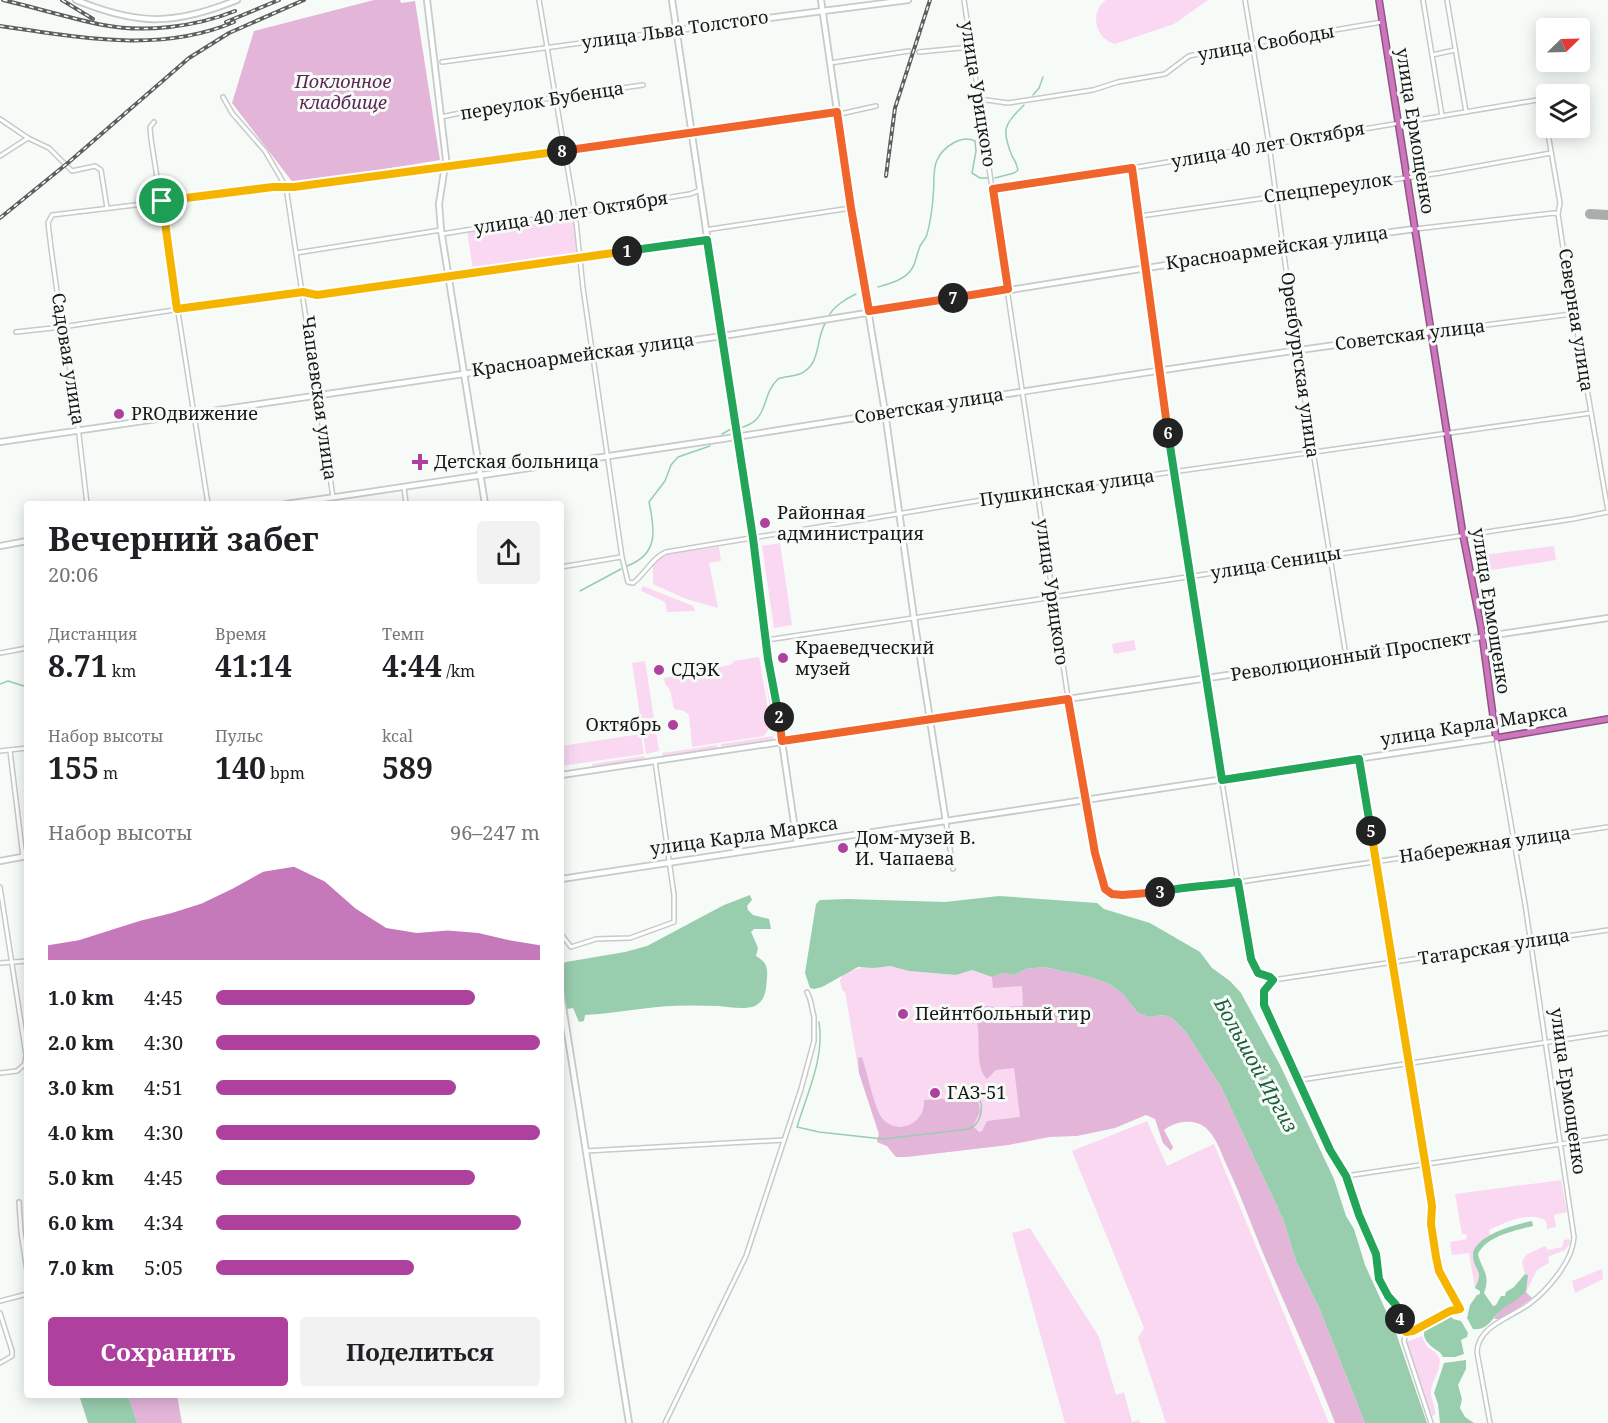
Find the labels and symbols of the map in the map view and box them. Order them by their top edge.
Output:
street label: улица Льва Толстого [580,4,770,54]
street label: улица Свободы [1196,18,1336,66]
north arrow [1536,18,1590,72]
street label: улица Урицкого [956,19,1002,169]
street label: улица Ермощенко [1391,46,1441,216]
park label: Поклонное кладбище [294,69,391,114]
street label: переулок Бубенца [458,75,625,125]
street label: улица 40 лет Октября [1169,115,1366,173]
pin: 8 [547,136,577,166]
street label: Спецпереулок [1262,166,1394,208]
pin [136,175,187,226]
street label: улица 40 лет Октября [472,185,669,239]
street label: Красноармейская улица [1164,220,1390,275]
pin: 1 [612,236,642,266]
street label: Северная улица [1554,247,1600,393]
street label: Оренбургская улица [1276,270,1326,459]
pin: 7 [938,283,968,313]
street label: Садовая улица [47,291,91,427]
street label: Советская улица [1334,313,1486,355]
street label: Чапаевская улица [297,314,343,482]
street label: Красноармейская улица [470,327,696,382]
street label: Советская улица [852,381,1005,429]
place label: PROдвижение [131,401,258,425]
marker: PROдвижение [112,407,126,421]
pin: 6 [1153,418,1183,448]
place label: Детская больница [434,449,599,473]
marker: Детская больница [411,453,429,471]
street label: Пушкинская улица [978,463,1156,511]
place label: Районная администрация [777,500,924,545]
marker: Районная администрация [758,516,772,530]
street label: улица Урицкого [1031,517,1075,667]
street label: улица Ермощенко [1467,526,1517,696]
street label: улица Сеницы [1209,540,1343,584]
street label: Революционный Проспект [1229,624,1473,686]
place label: Краеведческий музей [795,635,935,680]
marker: Краеведческий музей [776,651,790,665]
place label: СДЭК [671,657,720,681]
marker: СДЭК [652,663,666,677]
street label: улица Карла Маркса [1378,697,1569,751]
pin: 2 [764,702,794,732]
place label: Октябрь [586,712,661,736]
marker: Октябрь [666,718,680,732]
street label: улица Карла Маркса [648,810,839,860]
pin: 5 [1356,816,1386,846]
street label: Набережная улица [1398,820,1572,868]
place label: Дом-музей В. И. Чапаева [855,825,976,870]
marker: Дом-музей В. И. Чапаева [836,841,850,855]
pin: 3 [1145,877,1175,907]
street label: Татарская улица [1416,922,1571,970]
water label: Большой Иргиз [1208,992,1305,1137]
place label: Пейнтбольный тир [915,1001,1091,1025]
street label: улица Ермощенко [1545,1006,1593,1176]
marker: Пейнтбольный тир [896,1007,910,1021]
place label: ГАЗ-51 [947,1080,1006,1104]
marker: ГАЗ-51 [928,1086,942,1100]
pin: 4 [1385,1304,1415,1334]

